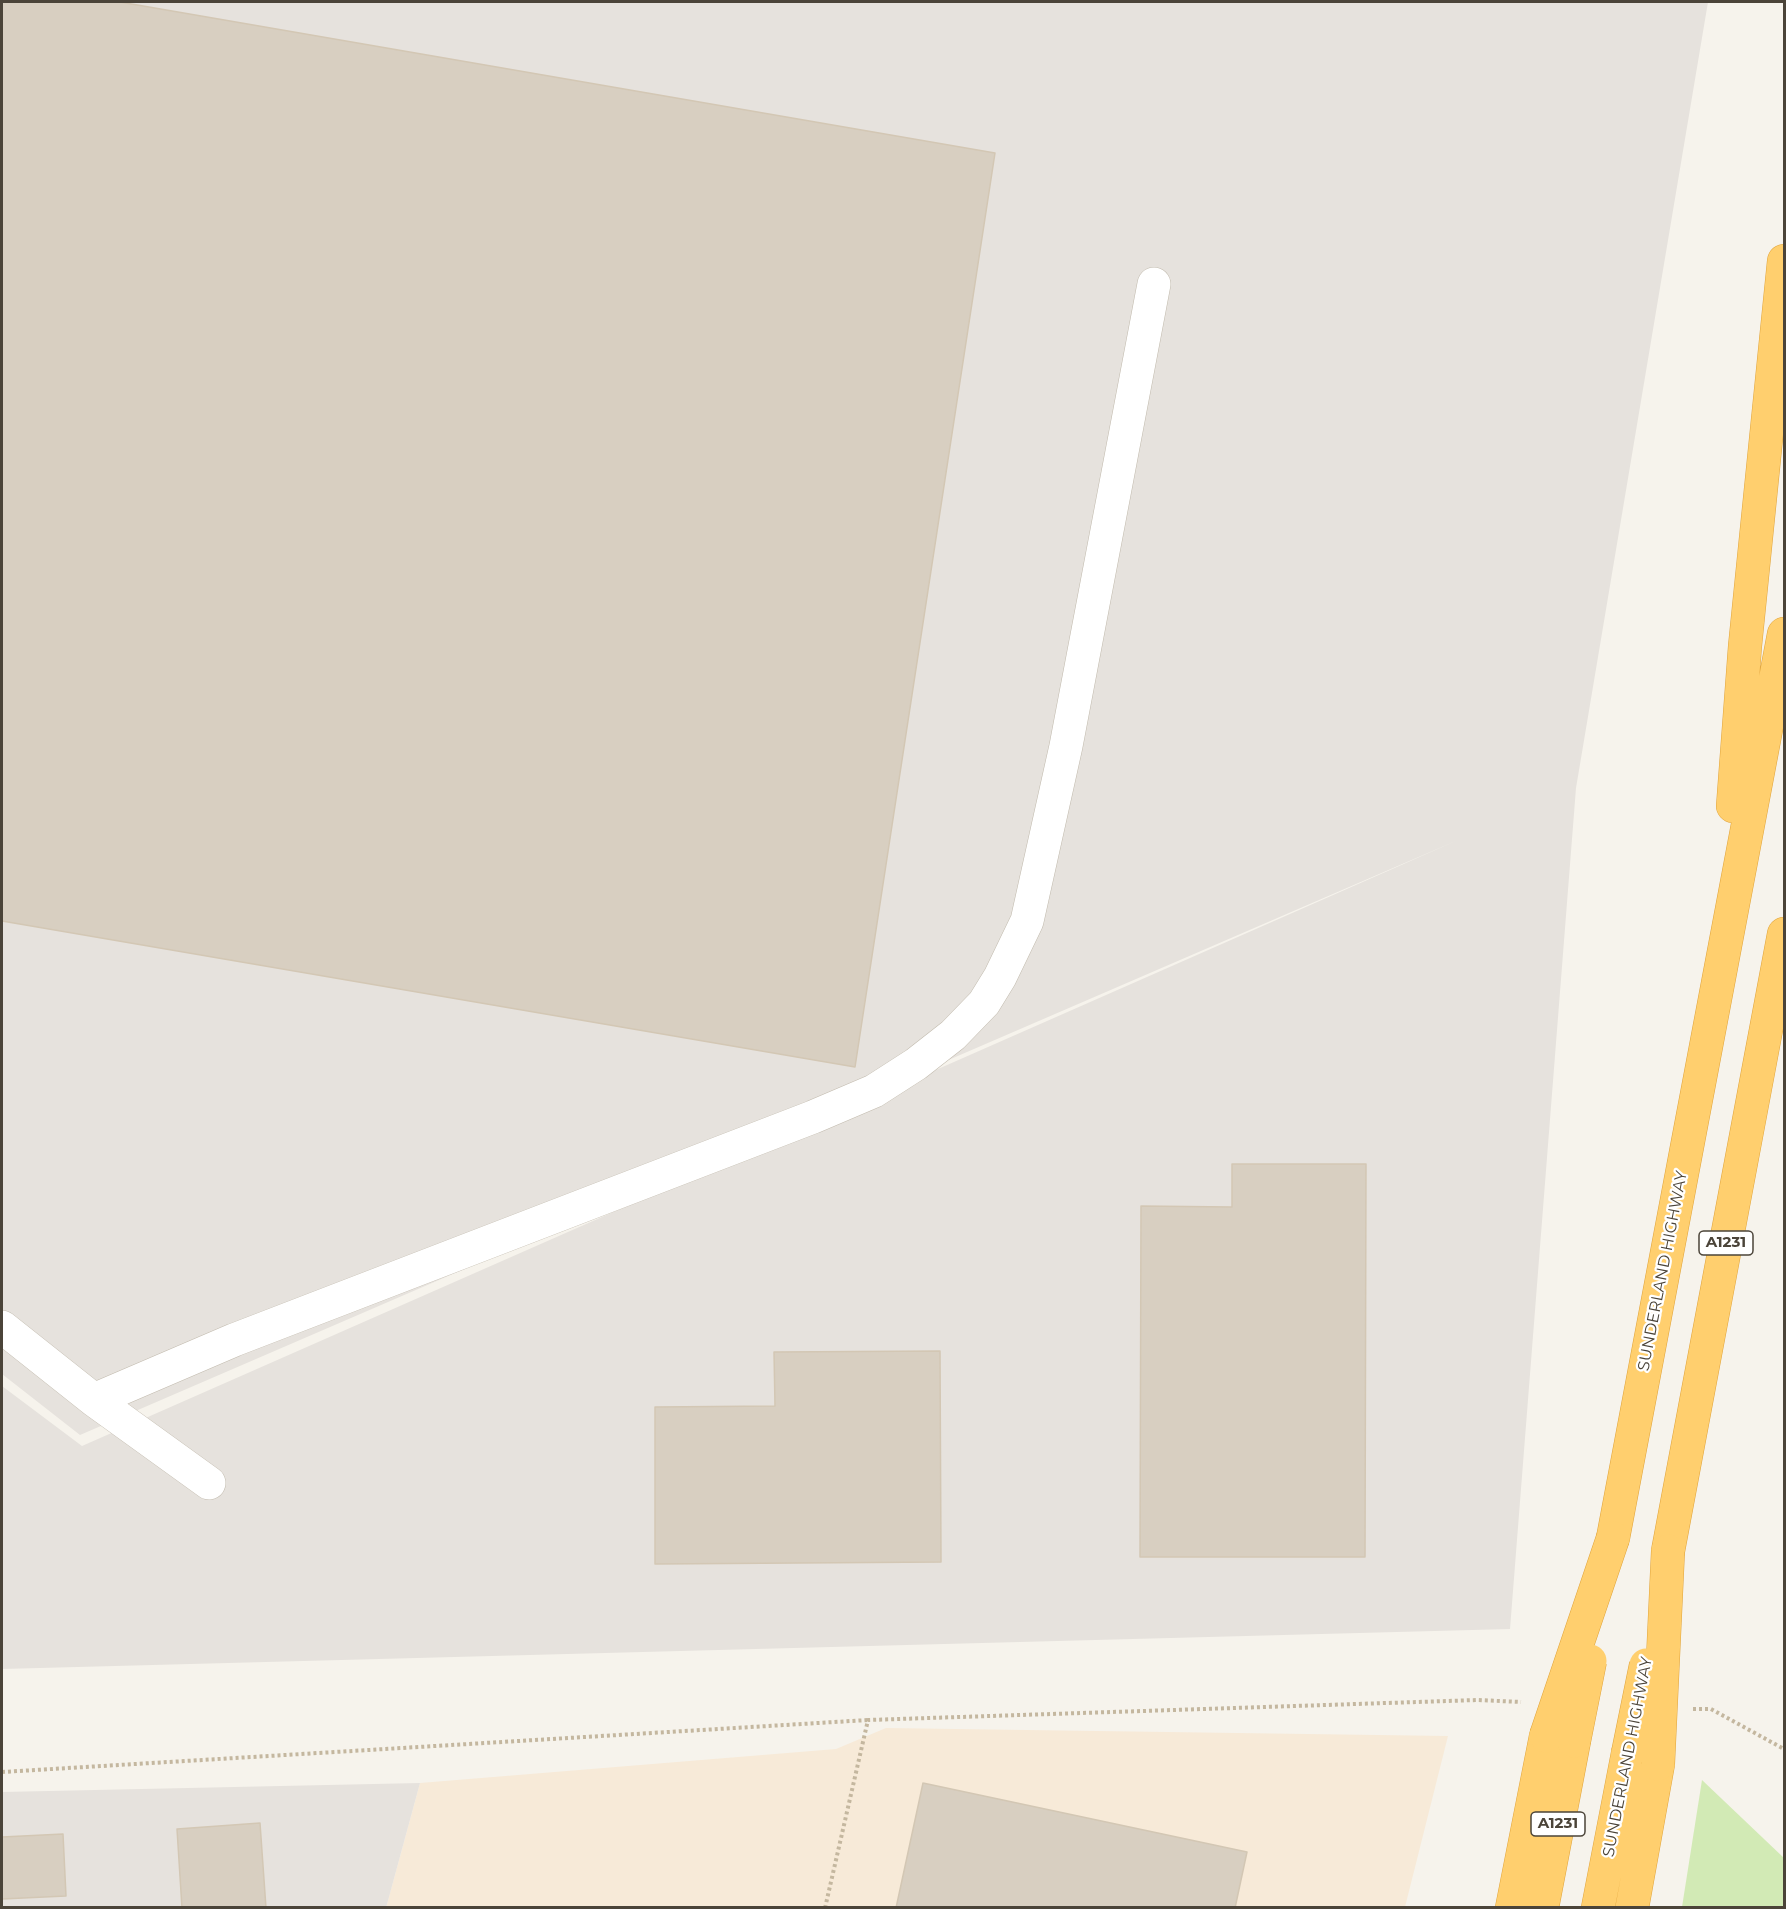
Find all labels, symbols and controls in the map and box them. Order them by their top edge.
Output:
street label: SUNDERLAND HIGHWAY [1634,1169,1692,1373]
road number: A1231 [1699,1231,1753,1255]
street label: SUNDERLAND HIGHWAY [1599,1655,1657,1859]
road number: A1231 [1531,1812,1585,1836]

